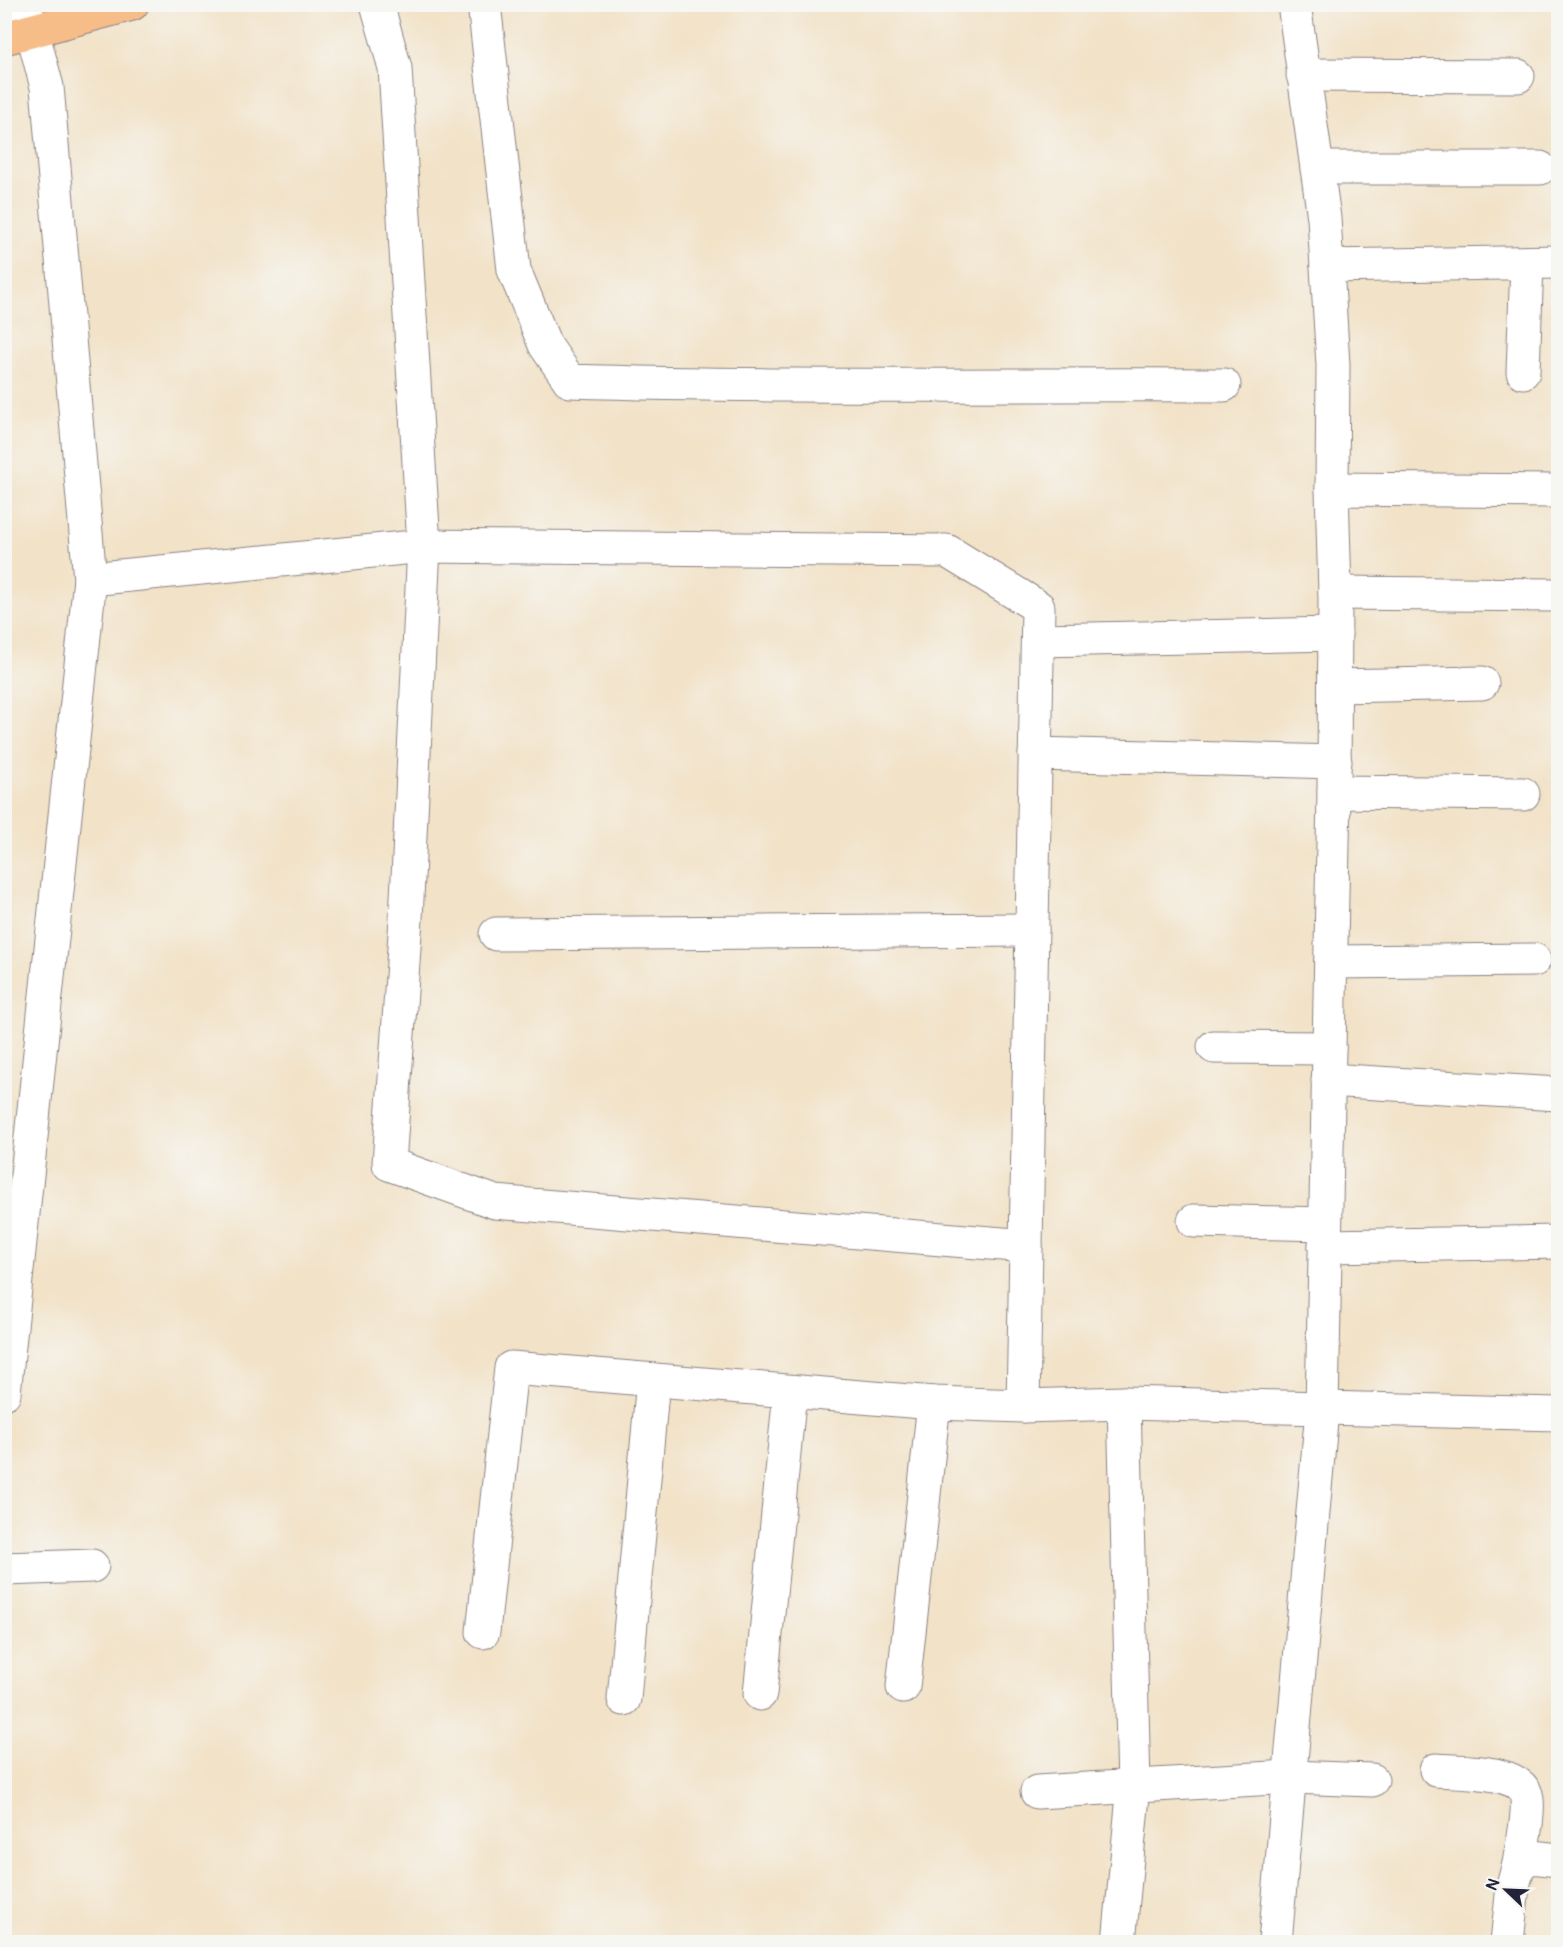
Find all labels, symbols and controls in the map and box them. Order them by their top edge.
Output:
north arrow [1476,1860,1536,1920]
text: N [1482,1875,1505,1893]

